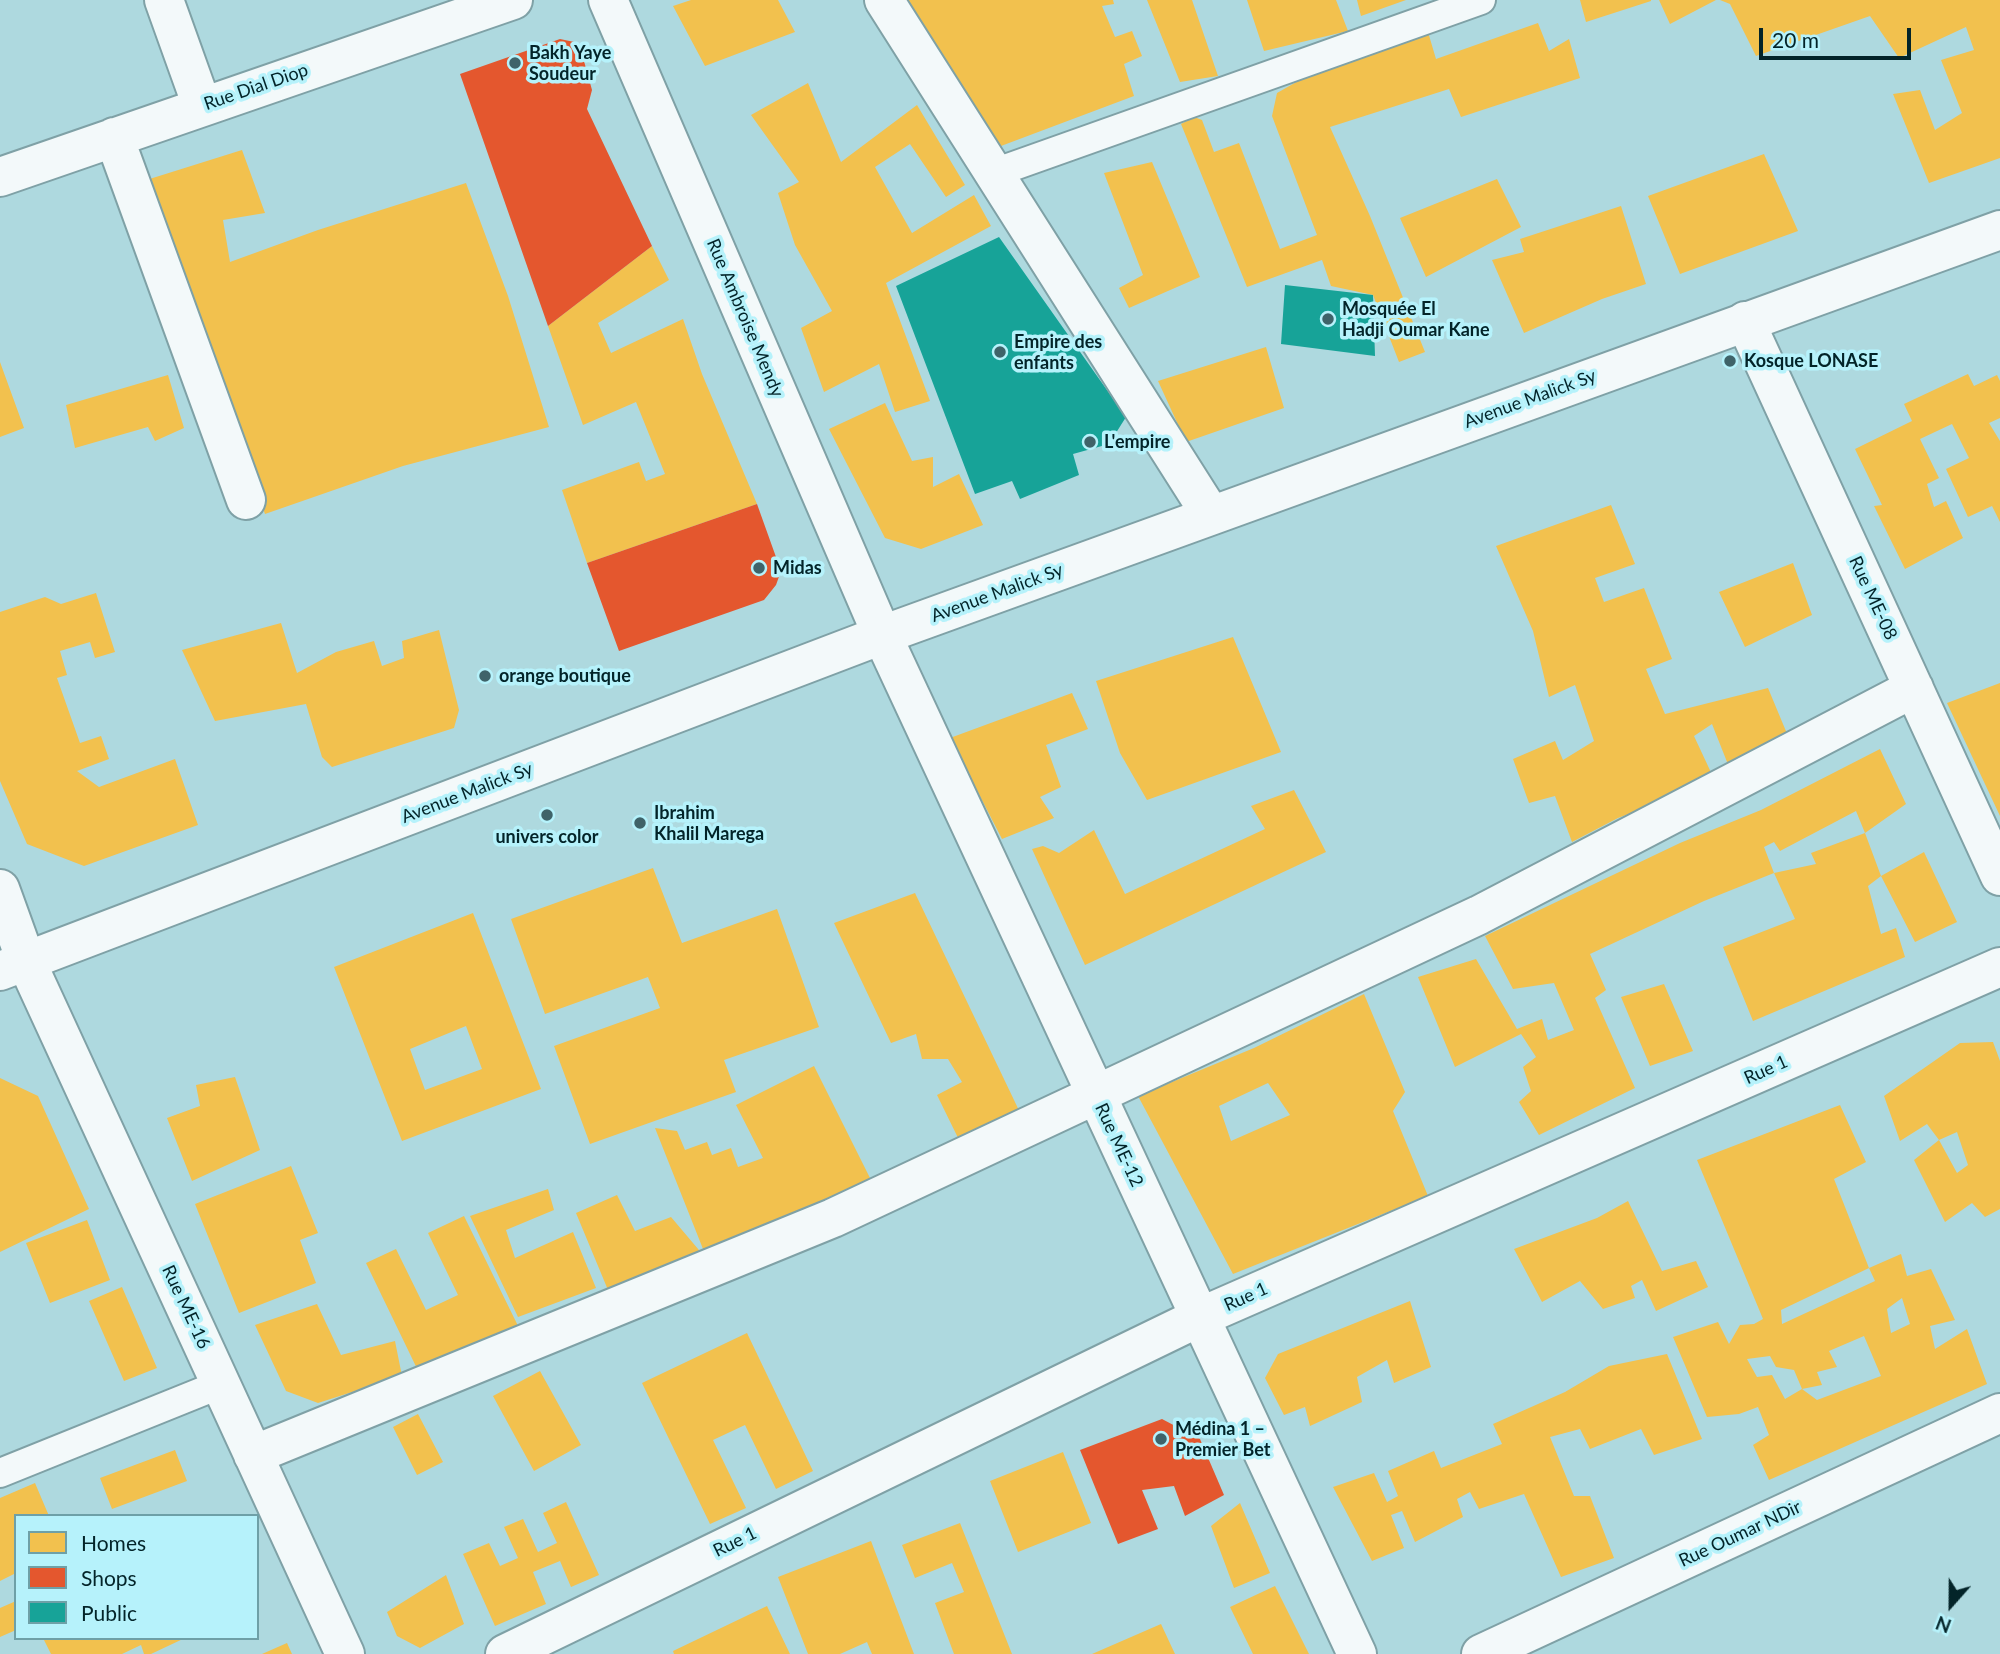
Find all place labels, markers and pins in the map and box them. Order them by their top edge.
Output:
place label: Bakh Yaye Soudeur [529,42,611,84]
marker: Bakh Yaye Soudeur [507,55,523,71]
place label: Mosquée El Hadji Oumar Kane [1342,298,1490,340]
marker: Mosquée El Hadji Oumar Kane [1320,311,1336,327]
place label: Empire des enfants [1014,331,1102,374]
marker: Empire des enfants [992,344,1008,360]
place label: Kosque LONASE [1744,350,1878,372]
marker: Kosque LONASE [1722,353,1738,369]
place label: L'empire [1104,431,1170,453]
marker: L'empire [1082,434,1098,450]
place label: Midas [773,557,822,579]
marker: Midas [751,560,767,576]
place label: orange boutique [499,665,631,687]
marker: orange boutique [477,668,493,684]
place label: Ibrahim Khalil Marega [654,802,764,844]
marker: univers color [539,807,555,823]
marker: Ibrahim Khalil Marega [632,815,648,831]
place label: univers color [495,826,599,848]
place label: Médina 1 – Premier Bet [1175,1418,1270,1460]
marker: Médina 1 – Premier Bet [1153,1431,1169,1447]

